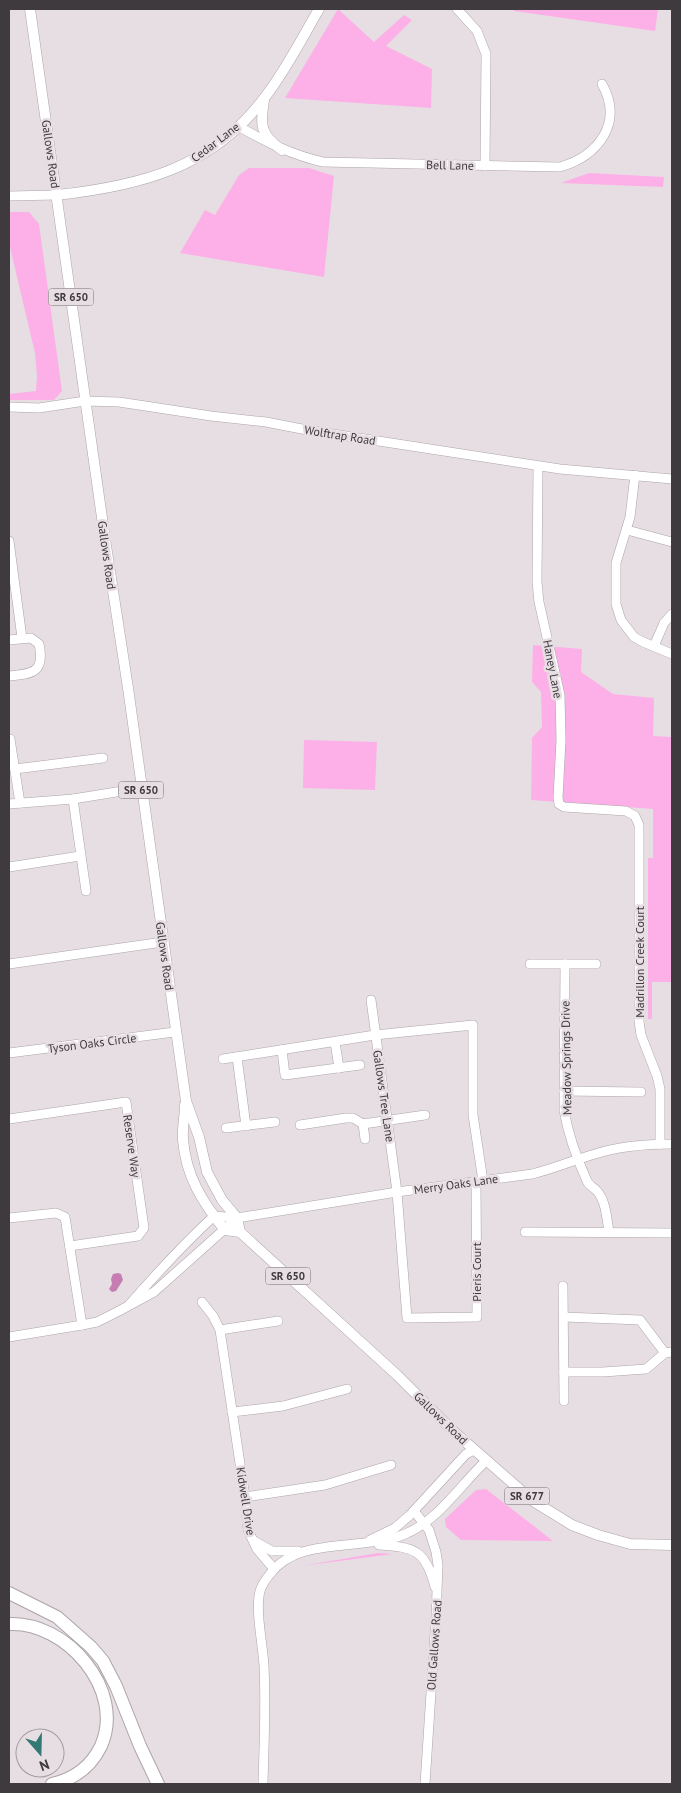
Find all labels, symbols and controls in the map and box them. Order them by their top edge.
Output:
street label: Gallows Road [39,119,63,189]
street label: Cedar Lane [188,119,242,165]
street label: Bell Lane [426,157,474,173]
road number: SR 650 [48,288,94,306]
street label: Wolftrap Road [303,422,377,448]
street label: Gallows Road [95,520,119,590]
street label: Haney Lane [540,638,566,700]
road number: SR 650 [118,782,164,798]
street label: Madrillon Creek Court [632,906,647,1018]
street label: Gallows Road [153,921,177,991]
street label: Meadow Springs Drive [558,1001,574,1115]
street label: Tyson Oaks Circle [47,1030,137,1056]
street label: Gallows Tree Lane [370,1049,398,1143]
street label: Reserve Way [120,1113,144,1179]
street label: Merry Oaks Lane [413,1171,499,1197]
street label: Pieris Court [469,1242,484,1302]
road number: SR 650 [266,1268,310,1284]
street label: Gallows Road [411,1389,471,1447]
street label: Kidwell Drive [233,1466,259,1536]
road number: SR 677 [504,1488,550,1504]
street label: Old Gallows Road [423,1599,445,1691]
north arrow [15,1728,65,1778]
text: N [37,1755,52,1775]

